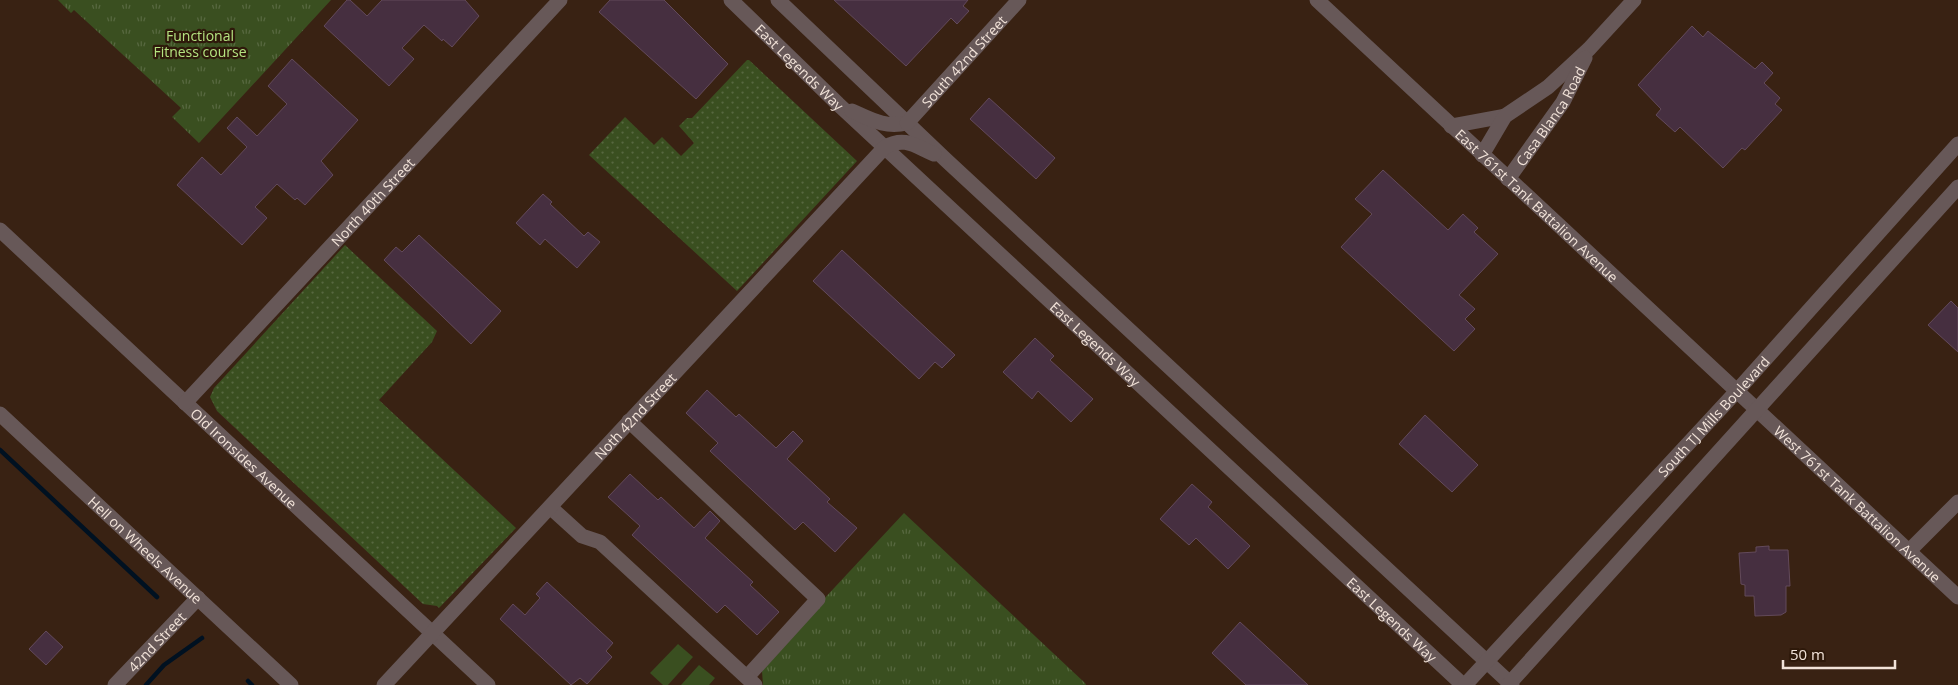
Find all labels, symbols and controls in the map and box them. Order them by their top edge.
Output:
street label: South 42nd Street [917,11,1010,111]
street label: East Legends Way [751,19,849,115]
park label: Functional Fitness course [153,26,247,61]
street label: Casa Blanca Road [1511,63,1589,170]
street label: East 761st Tank Battalion Avenue [1452,124,1623,286]
street label: North 40th Street [326,153,418,250]
street label: East Legends Way [1046,297,1146,391]
street label: South TJ Mills Boulevard [1653,352,1773,480]
street label: Noth 42nd Street [590,368,680,463]
street label: Old Ironsides Avenue [187,403,302,512]
street label: West 761st Tank Battalion Avenue [1770,421,1945,586]
street label: Hell on Wheels Avenue [84,492,207,608]
street label: East Legends Way [1343,573,1442,667]
street label: 42nd Street [123,608,190,676]
scale bar [1783,638,1896,670]
text: 50 m [1790,644,1825,664]

